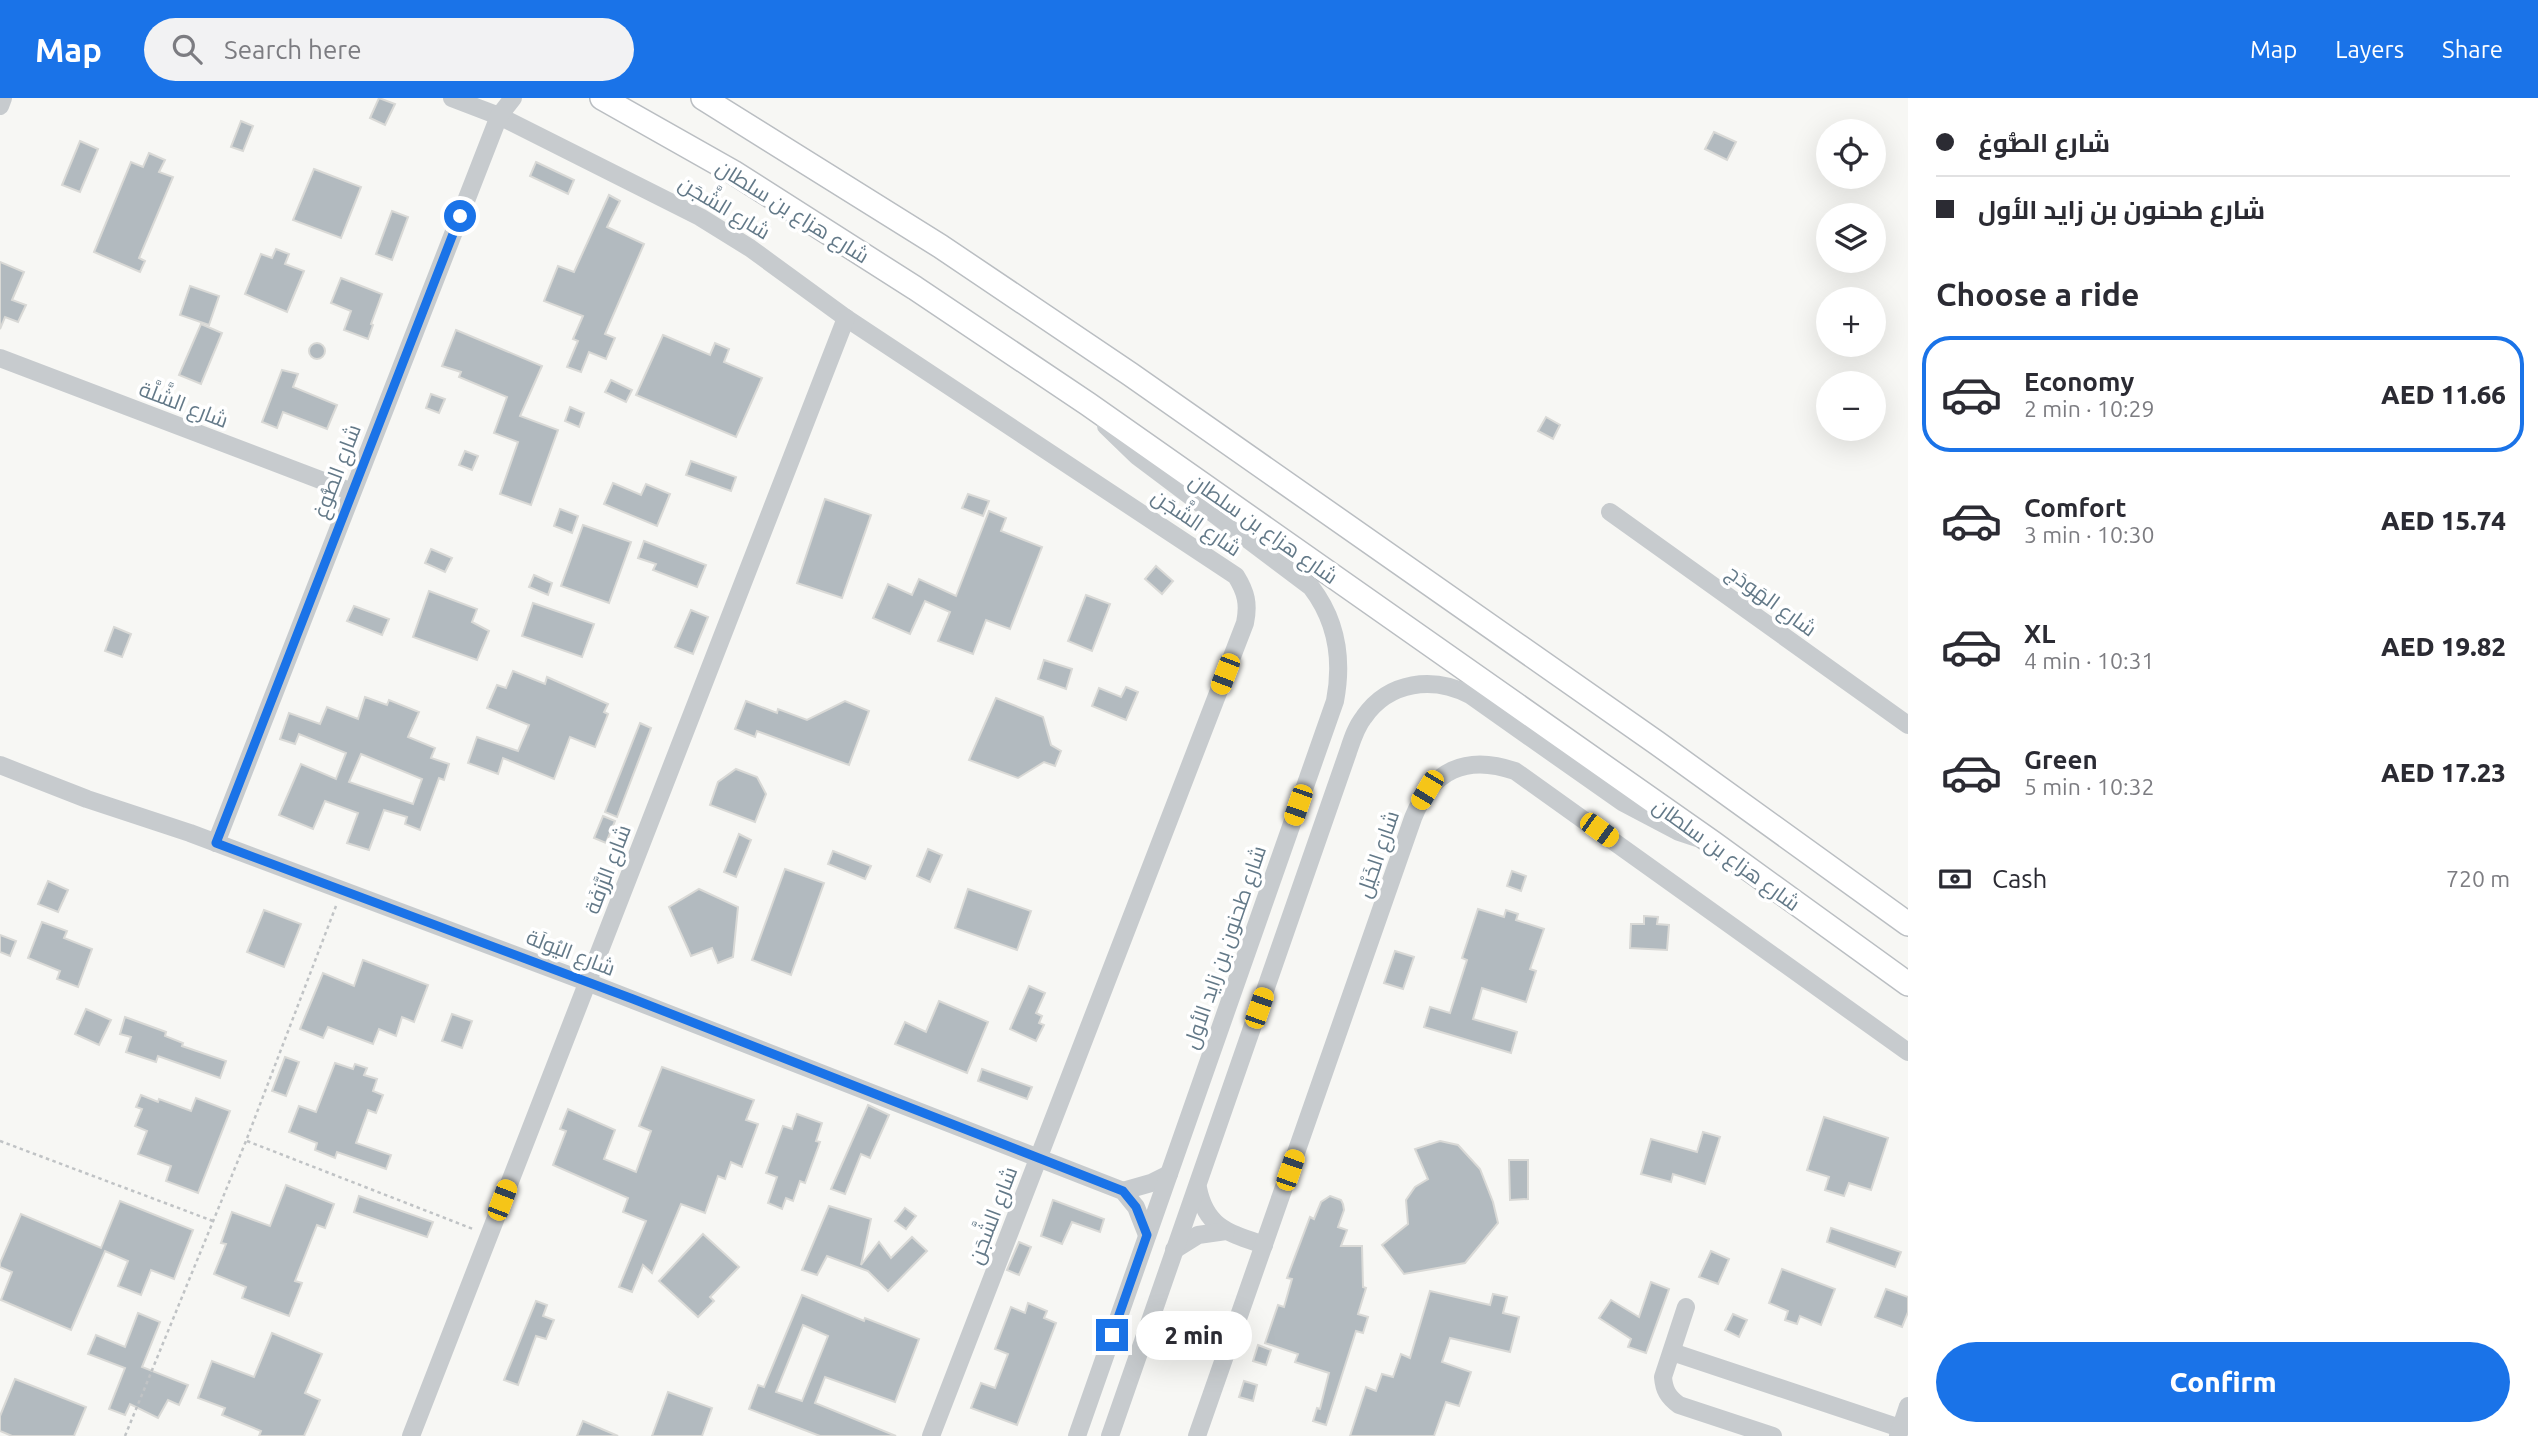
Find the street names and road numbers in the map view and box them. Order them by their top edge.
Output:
street label: شارع هزاع بن سلطان [711,154,874,270]
street label: شارع الشَّجَن [673,167,777,246]
street label: شارع الشَّلَّة [135,372,233,435]
street label: شارع الصُّوغ [307,421,368,522]
street label: شارع هزاع بن سلطان [1184,468,1343,591]
street label: شارع الشَّجَن [1146,480,1248,563]
street label: شارع الهَودَج [1721,559,1822,643]
street label: شارع هزاع بن سلطان [1647,793,1805,918]
street label: شارع الخَيْل [1351,807,1406,902]
street label: شارع الرَّزفَة [579,821,638,918]
street label: شارع طحنون بن زايد الأول [1178,842,1273,1053]
street label: شارع اليُولَة [522,924,619,983]
street label: شارع الشَّجَن [959,1161,1024,1268]

